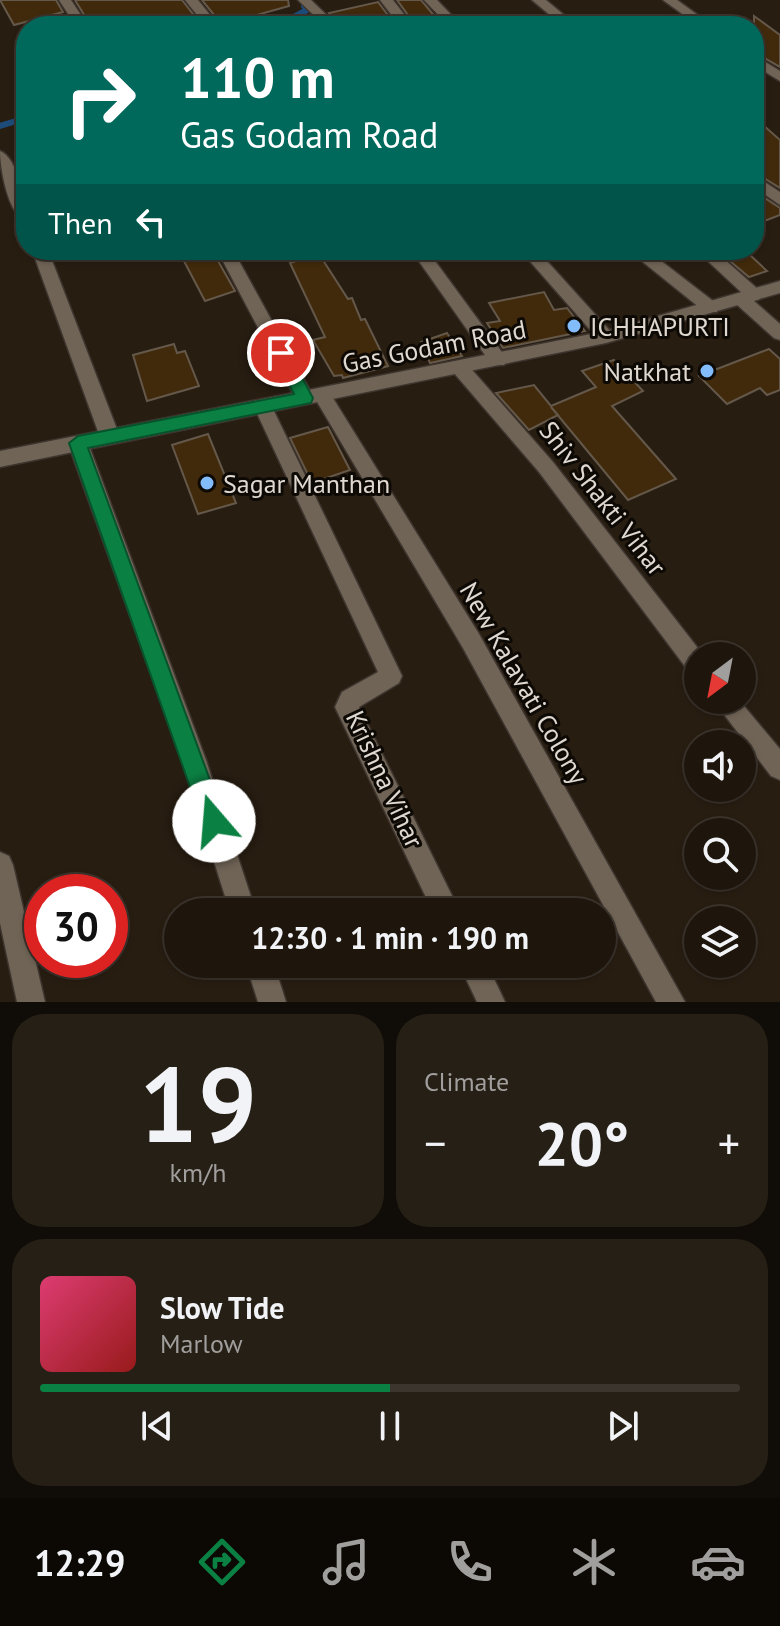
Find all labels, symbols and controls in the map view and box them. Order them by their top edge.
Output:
text: 110 m [180,41,335,113]
icon: right [48,48,152,152]
text: Gas Godam Road [180,111,438,158]
icon: left [129,200,173,244]
text: Then [48,203,113,242]
place label: ICHHAPURTI [590,310,730,343]
street label: Gas Godam Road [339,312,529,380]
marker: ICHHAPURTI [565,317,583,335]
pin [247,319,315,387]
icon: arrive [259,331,303,375]
place label: Natkhat [603,355,691,388]
marker: Natkhat [698,362,716,380]
street label: Shiv Shakti Vihar [533,414,674,582]
place label: Sagar Manthan [223,467,390,500]
marker: Sagar Manthan [198,474,216,492]
street label: New Kalavati Colony [453,576,595,790]
north arrow [684,642,756,714]
map controls [684,642,756,978]
street label: Krishna Vihar [339,705,431,853]
button: sound [684,730,756,802]
position arrow [172,779,256,863]
button: search [684,818,756,890]
speed limit sign: 30 [24,874,128,978]
button: layers [684,906,756,978]
text: 12:30 · 1 min · 190 m [251,918,529,957]
text: 19 [139,1036,257,1171]
text: Climate [424,1065,509,1098]
text: 20° [535,1104,629,1182]
text: − [424,1114,446,1171]
text: + [718,1114,740,1171]
text: km/h [170,1156,227,1189]
text: Slow Tide [160,1288,285,1327]
text: Marlow [160,1327,243,1360]
icon: previous [135,1404,179,1448]
icon: pause [368,1404,412,1448]
icon: next [601,1404,645,1448]
icon: directions [194,1534,250,1590]
icon: music [318,1534,374,1590]
icon: phone [442,1534,498,1590]
icon: climate [566,1534,622,1590]
icon: car [690,1534,746,1590]
text: 12:29 [34,1539,125,1586]

